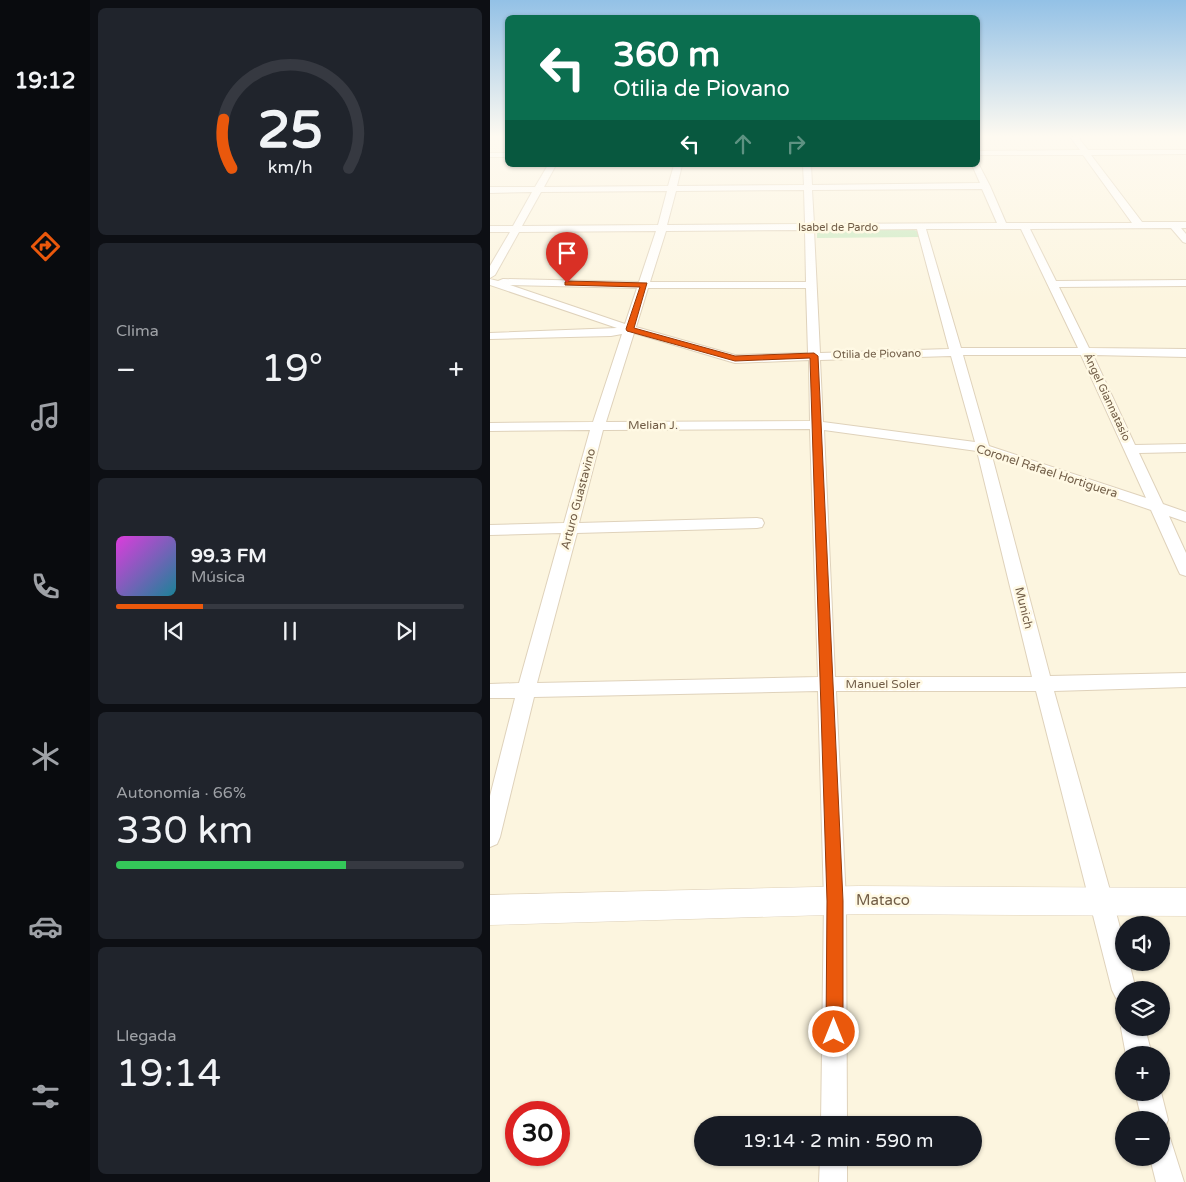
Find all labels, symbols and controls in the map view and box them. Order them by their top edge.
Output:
text: 360 m [613,34,720,76]
icon: left [530,35,595,100]
text: 19:12 [15,68,75,94]
text: Otilia de Piovano [613,76,790,102]
text: 25 [257,99,323,162]
icon: left [676,130,704,158]
icon: ahead [729,130,757,158]
icon: right [782,130,810,158]
text: km/h [268,157,312,178]
street label: Isabel de Pardo [798,221,878,234]
icon: directions [28,229,63,264]
pin [546,232,588,283]
icon: arrive [553,239,581,267]
text: Clima [116,321,159,341]
text: 19° [261,346,323,392]
street label: Otilia de Piovano [833,347,922,361]
street label: Ángel Giannatasio [1081,351,1134,443]
text: − [116,353,136,387]
text: + [448,353,464,387]
icon: music [28,399,63,434]
street label: Melian J. [628,418,678,432]
street label: Coronel Rafael Hortiguera [975,441,1119,501]
street label: Arturo Guastavino [558,447,598,551]
text: 99.3 FM [191,545,267,567]
text: Música [191,567,245,587]
icon: phone [28,569,63,604]
street label: Munich [1012,586,1036,630]
icon: previous [160,617,188,645]
icon: pause [276,617,304,645]
icon: next [392,617,420,645]
street label: Manuel Soler [846,677,921,691]
icon: climate [28,739,63,774]
text: Autonomía · 66% [116,783,246,803]
text: 330 km [116,808,253,854]
street label: Mataco [856,891,910,909]
icon: car [28,909,63,944]
map controls [1115,916,1170,1166]
button: sound [1115,916,1170,971]
button: layers [1115,981,1170,1036]
position arrow [807,1005,859,1057]
text: Llegada [116,1026,176,1046]
button: + [1115,1046,1170,1101]
text: 19:14 [116,1051,221,1097]
icon: filters [28,1079,63,1114]
speed limit sign: 30 [505,1101,570,1166]
button: − [1115,1111,1170,1166]
text: 19:14 · 2 min · 590 m [742,1130,934,1152]

